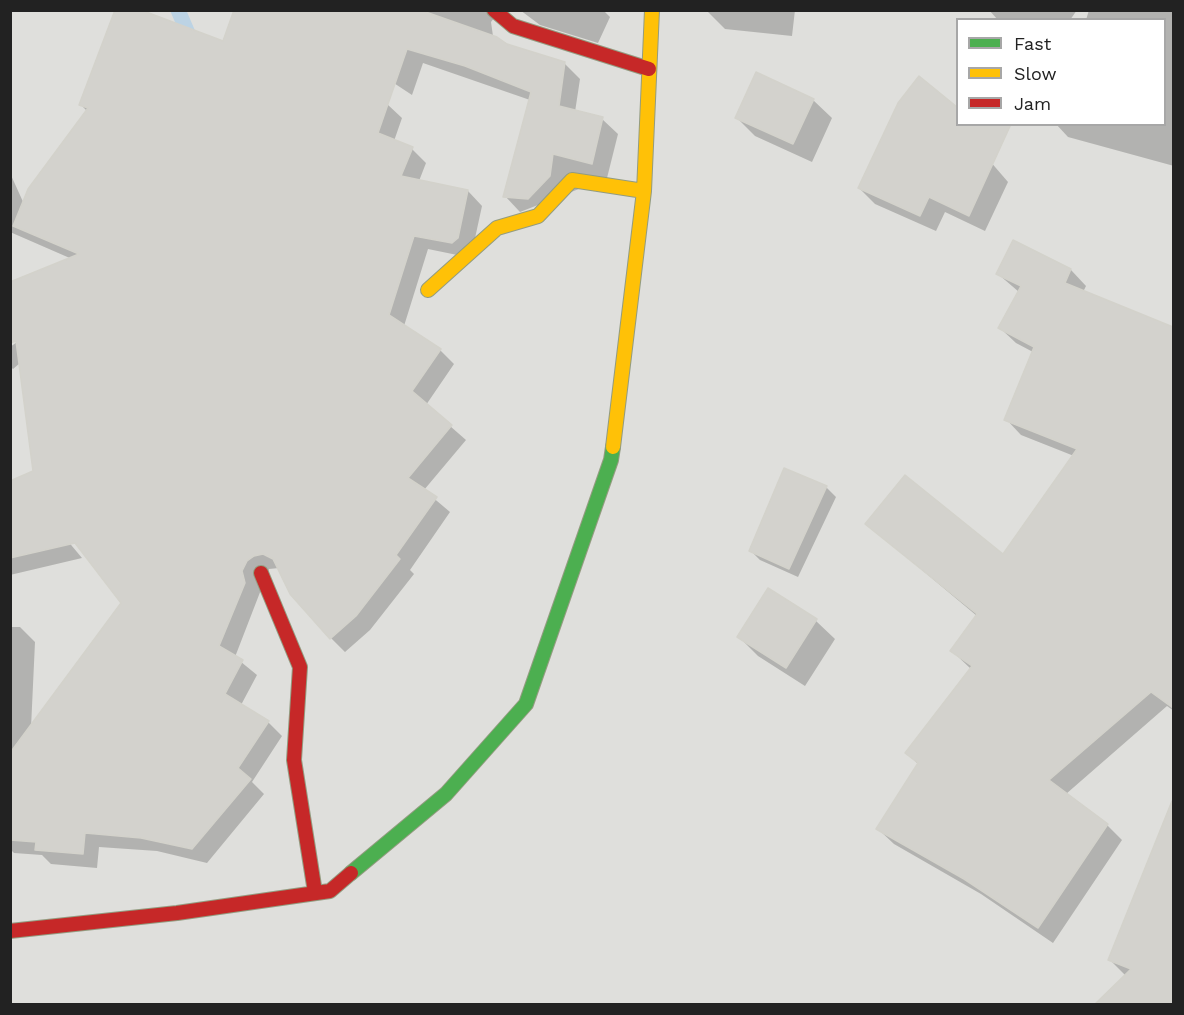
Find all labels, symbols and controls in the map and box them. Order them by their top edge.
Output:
legend [956,18,1166,126]
text: Fast [1014,33,1051,54]
text: Slow [1014,63,1057,84]
text: Jam [1014,93,1051,114]

